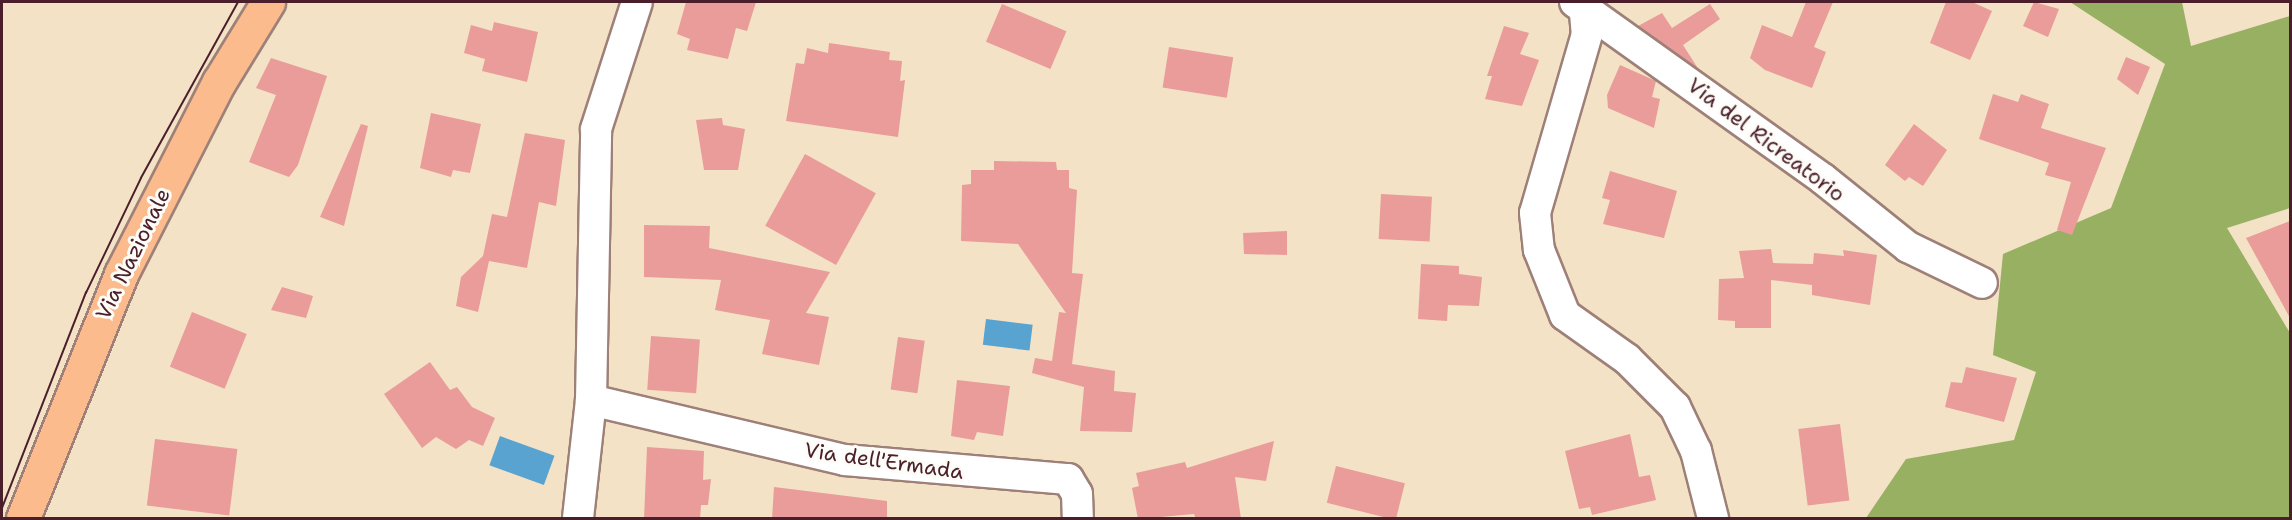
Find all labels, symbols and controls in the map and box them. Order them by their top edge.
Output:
street label: Via del Ricreatorio [1682,73,1850,207]
street label: Via Nazionale [90,184,176,324]
street label: Via dell'Ermada [803,437,965,485]

